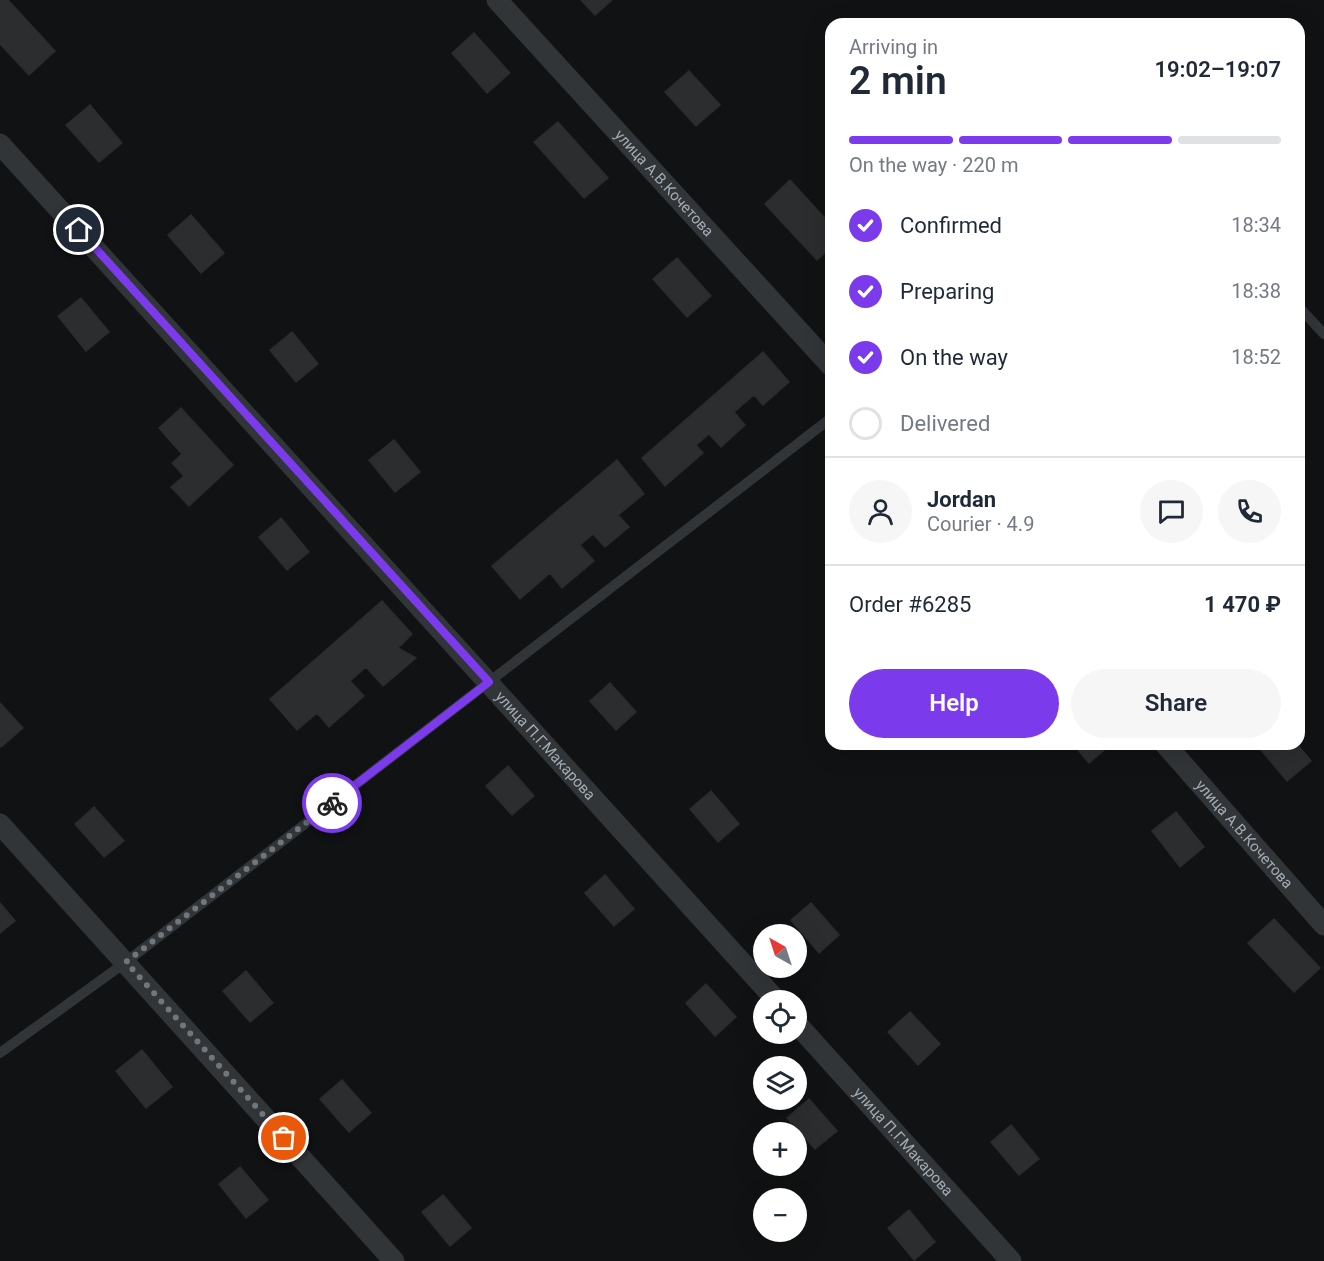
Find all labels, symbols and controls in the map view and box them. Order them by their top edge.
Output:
text: Arriving in [849,35,938,59]
text: 19:02–19:07 [1154,57,1281,82]
text: 2 min [849,58,947,104]
street label: улица А.В.Кочетова [611,126,717,240]
text: On the way · 220 m [849,153,1018,177]
pin [53,204,104,255]
icon: check [849,209,882,242]
icon: home [62,213,95,246]
text: Confirmed [900,213,1002,238]
text: 18:34 [1231,213,1281,237]
icon: check [849,275,882,308]
text: Preparing [900,279,994,304]
text: 18:38 [1231,279,1281,303]
icon: check [849,341,882,374]
text: On the way [900,345,1008,370]
text: 18:52 [1231,345,1281,369]
text: Delivered [900,411,990,436]
button: person [849,480,912,543]
button: chat [1140,480,1203,543]
button: phone [1218,480,1281,543]
text: Jordan [927,487,996,512]
text: Courier · 4.9 [927,512,1034,536]
text: Order #6285 [849,592,971,617]
text: 1 470 ₽ [1204,592,1281,617]
button: Help [849,669,1059,738]
button: Share [1071,669,1281,738]
street label: улица П.Г.Макарова [492,688,599,804]
courier [302,773,362,833]
street label: улица А.В.Кочетова [1192,776,1297,892]
icon: bike [316,787,349,820]
north arrow [753,924,807,978]
map controls [753,924,807,1242]
button: locate [753,990,807,1044]
button: layers [753,1056,807,1110]
street label: улица П.Г.Макарова [850,1084,957,1200]
pin [258,1112,309,1163]
icon: bag [267,1121,300,1154]
button: + [753,1122,807,1176]
button: − [753,1188,807,1242]

